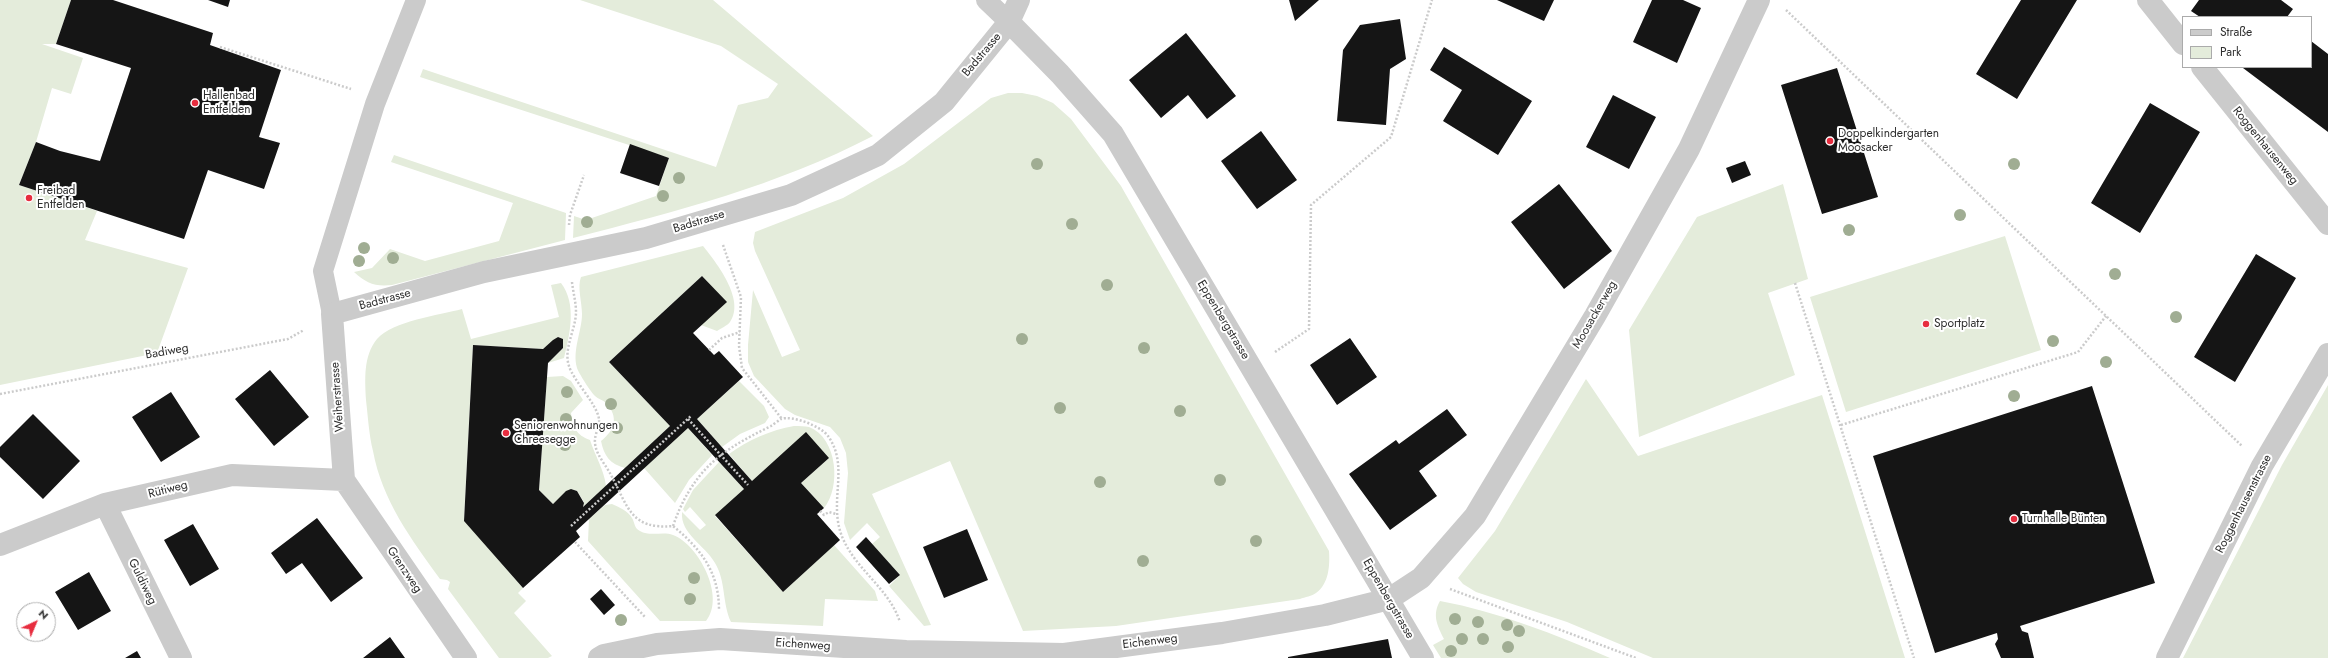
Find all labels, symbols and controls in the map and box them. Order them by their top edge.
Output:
legend [2182,16,2312,68]
text: Straße [2220,23,2252,41]
street label: Badstrasse [960,30,1004,80]
text: Park [2220,43,2241,61]
place label: Hallenbad Entfelden [203,89,255,117]
marker: Hallenbad Entfelden [190,98,200,108]
street label: Roggenhausenweg [2229,104,2301,188]
place label: Doppelkindergarten Moosacker [1838,127,1939,155]
marker: Doppelkindergarten Moosacker [1825,136,1835,146]
place label: Freibad Entfelden [37,184,84,212]
marker: Freibad Entfelden [24,193,34,203]
street label: Badstrasse [672,207,726,237]
street label: Eppenbergstrasse [1194,278,1252,362]
street label: Moosackerweg [1570,279,1620,351]
street label: Badstrasse [358,286,412,314]
place label: Sportplatz [1934,317,1985,331]
marker: Sportplatz [1921,319,1931,329]
street label: Badiweg [144,341,190,363]
street label: Weiherstrasse [328,361,348,433]
place label: Seniorenwohnungen Chreesegge [514,419,618,447]
marker: Seniorenwohnungen Chreesegge [501,428,511,438]
street label: Roggenhausenstrasse [2213,452,2275,556]
street label: Rütiweg [147,478,189,502]
place label: Turnhalle Bünten [2022,512,2105,526]
marker: Turnhalle Bünten [2009,514,2019,524]
street label: Grenzweg [383,544,425,596]
street label: Eppenbergstrasse [1359,556,1417,642]
street label: Guldiweg [125,557,159,607]
north arrow [16,602,56,642]
text: N [35,605,52,623]
street label: Eichenweg [1122,631,1178,653]
street label: Eichenweg [775,636,831,654]

